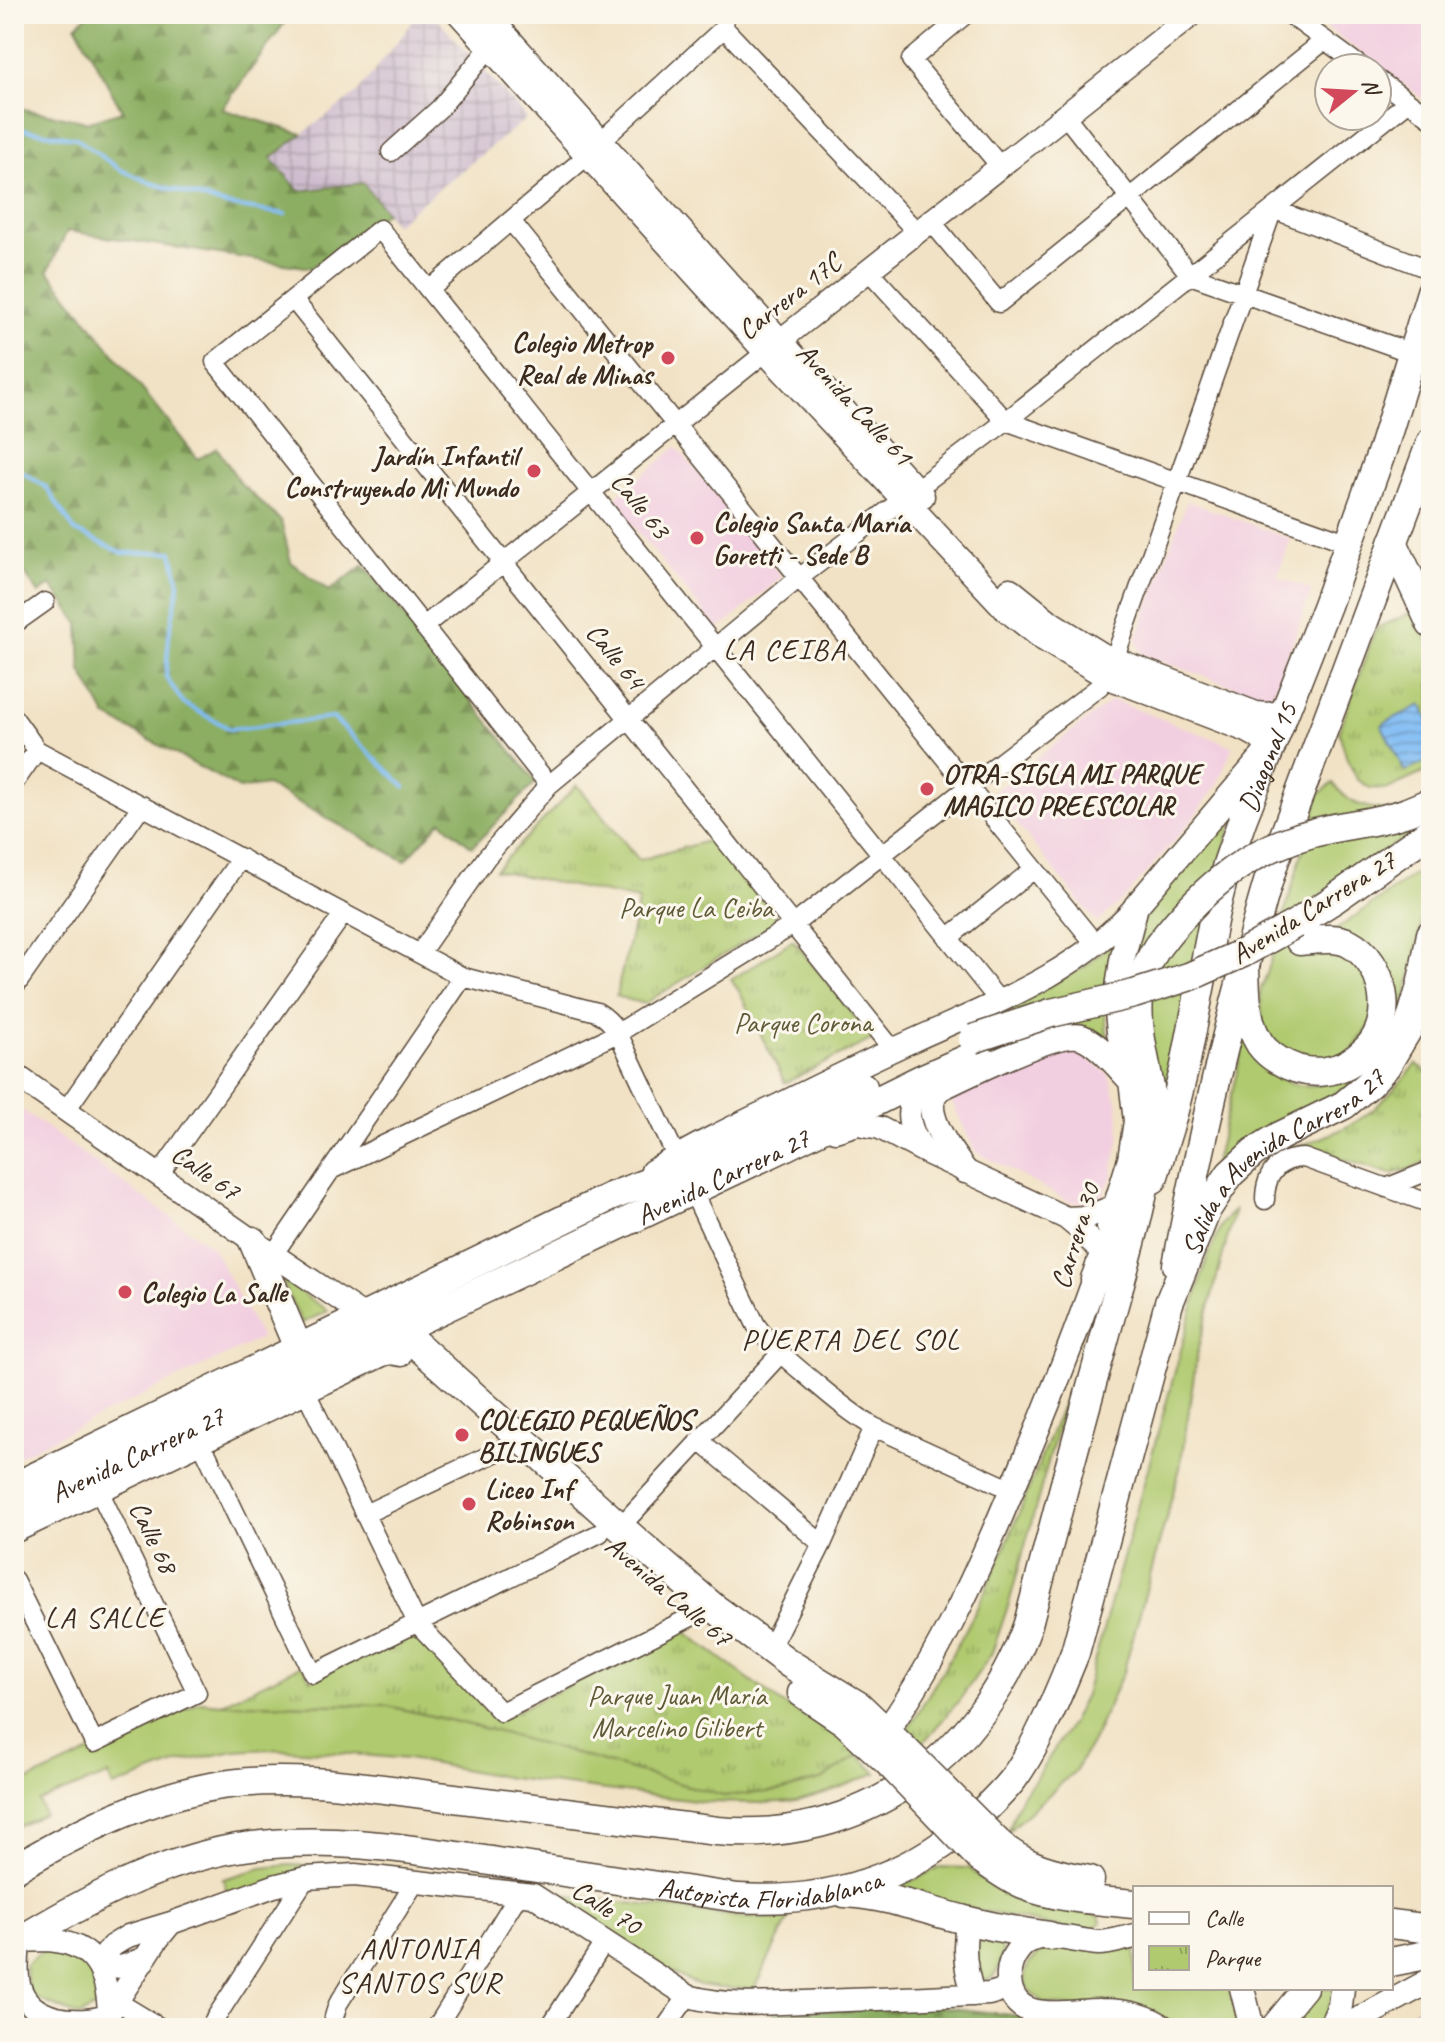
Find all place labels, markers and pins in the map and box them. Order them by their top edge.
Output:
place label: Colegio Metrop Real de Minas [512,325,655,392]
marker: Colegio Metrop Real de Minas [659,349,677,367]
place label: Jardín Infantil Construyendo Mi Mundo [285,438,523,506]
marker: Jardín Infantil Construyendo Mi Mundo [525,462,543,480]
place label: Colegio Santa María Goretti - Sede B [713,505,913,572]
marker: Colegio Santa María Goretti - Sede B [688,529,706,547]
place label: OTRA-SIGLA MI PARQUE MAGICO PREESCOLAR [943,756,1205,823]
marker: OTRA-SIGLA MI PARQUE MAGICO PREESCOLAR [918,780,936,798]
place label: Colegio La Salle [141,1275,289,1310]
marker: Colegio La Salle [116,1283,134,1301]
place label: COLEGIO PEQUEÑOS BILINGUES [478,1402,699,1469]
marker: COLEGIO PEQUEÑOS BILINGUES [453,1426,471,1444]
place label: Liceo Inf Robinson [485,1471,578,1538]
marker: Liceo Inf Robinson [460,1495,478,1513]

